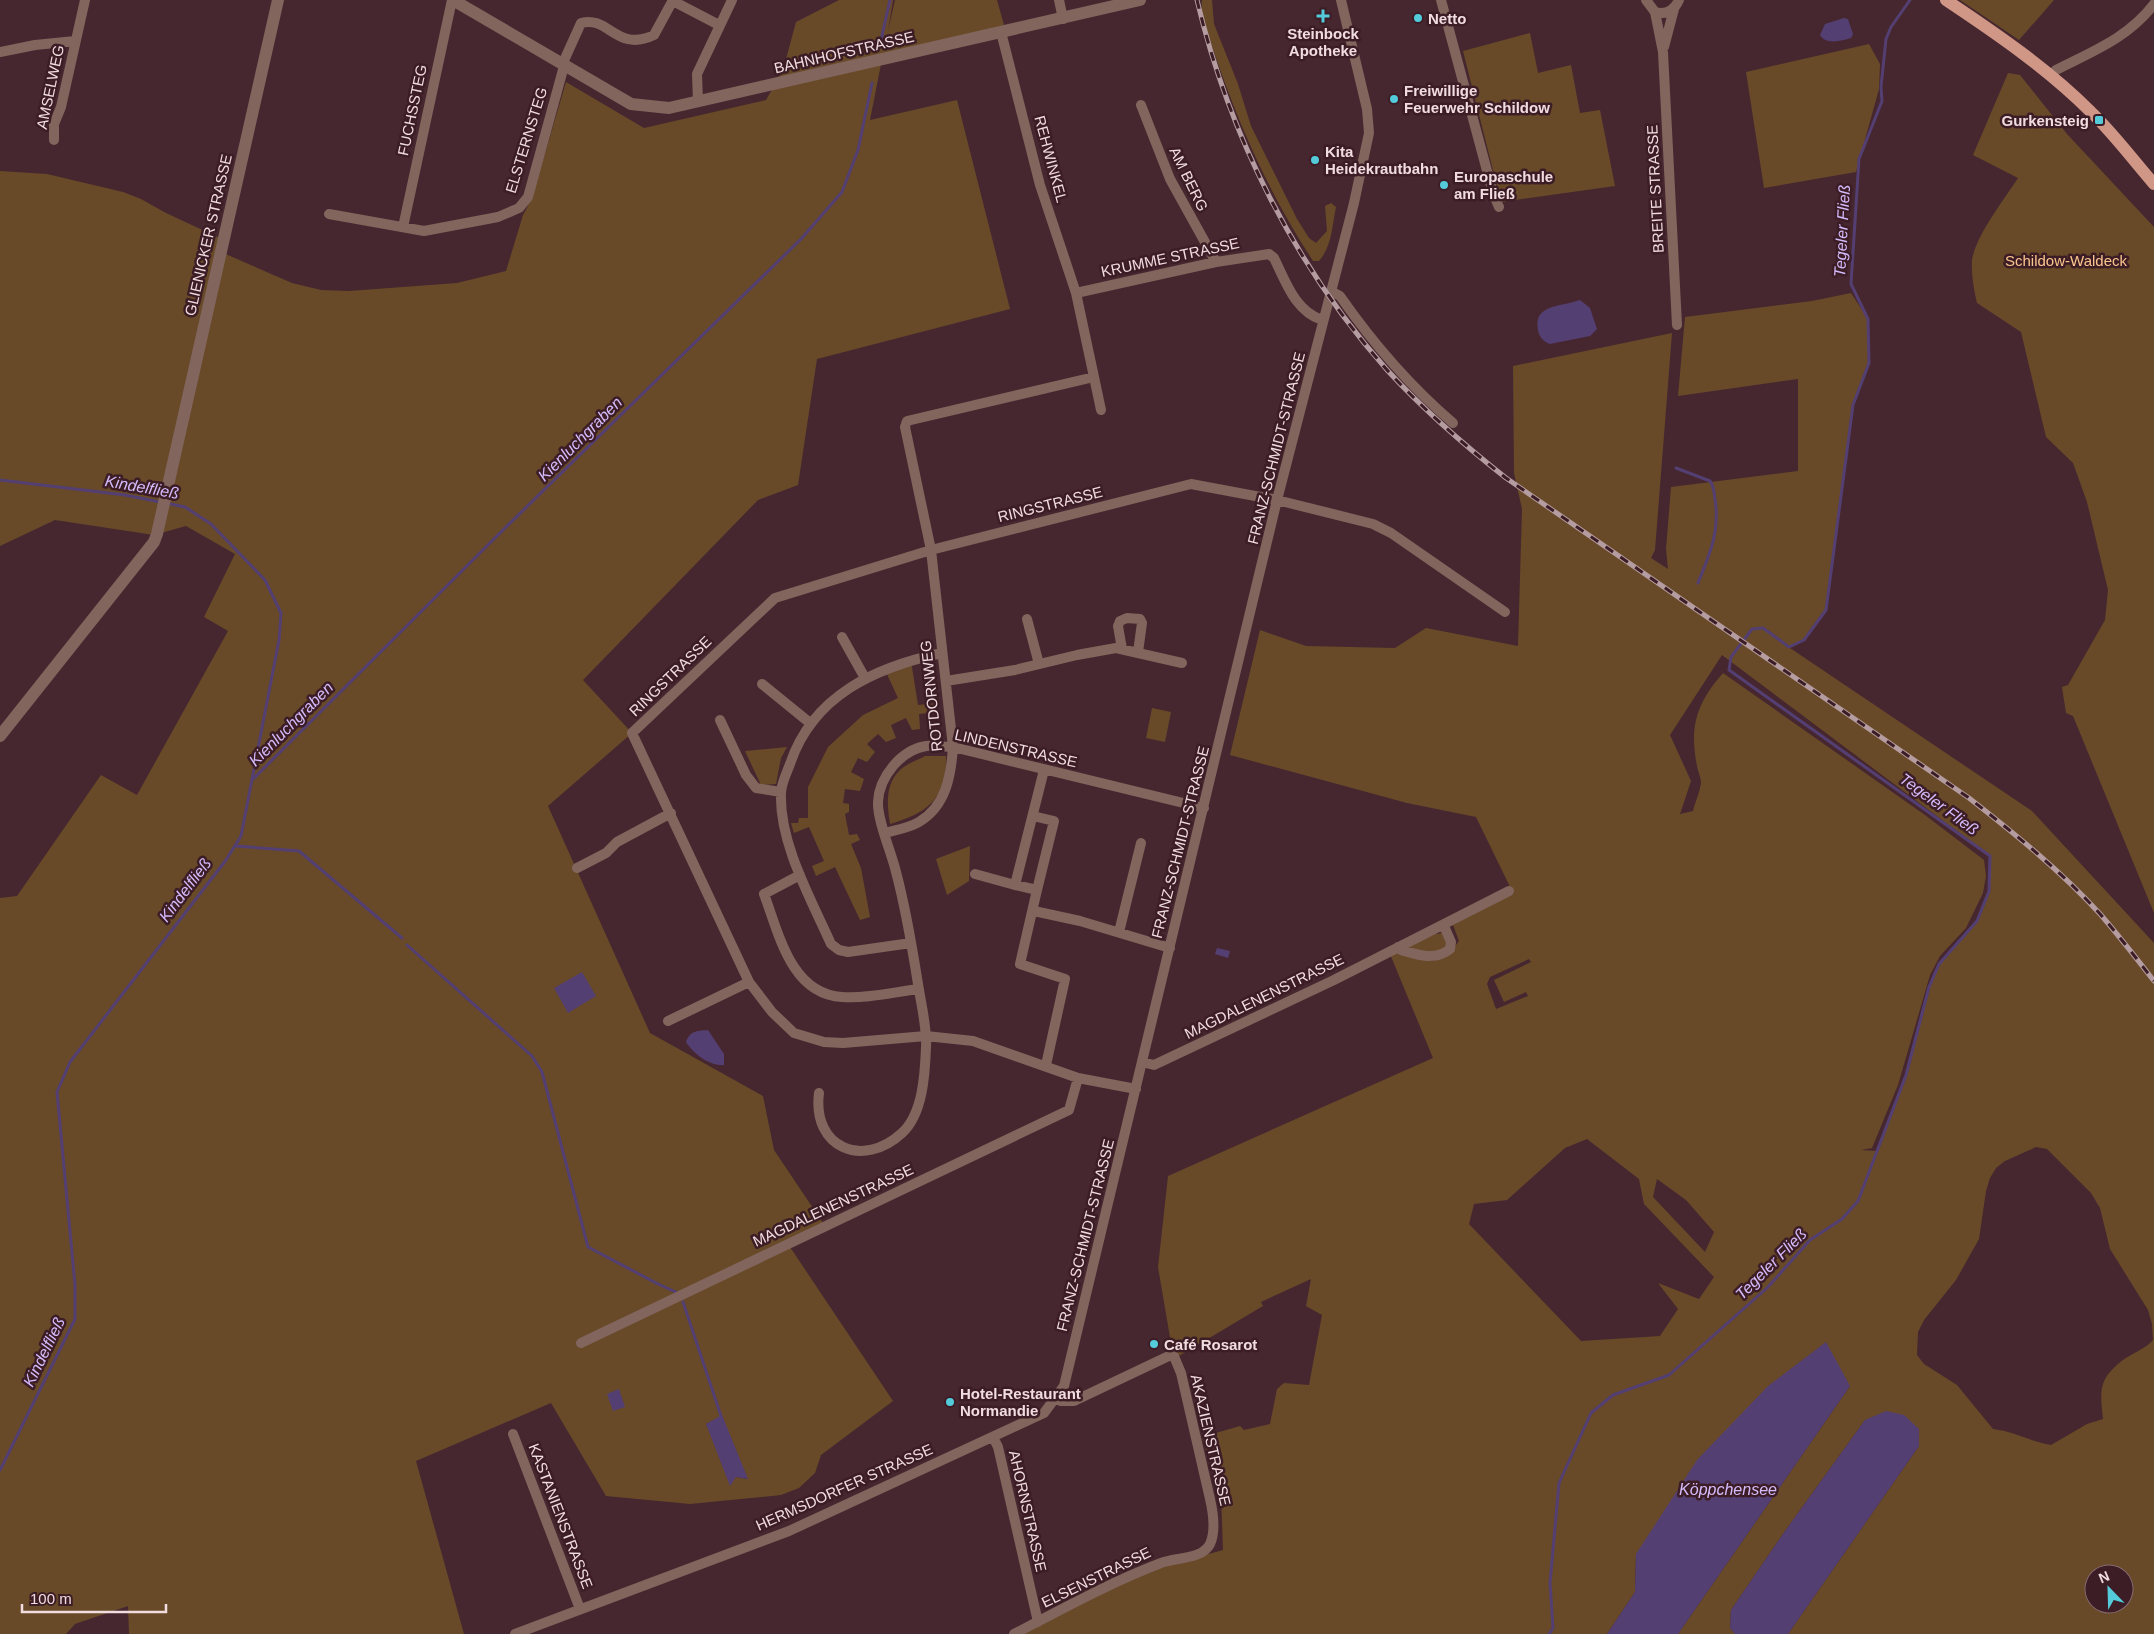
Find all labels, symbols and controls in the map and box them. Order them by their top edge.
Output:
marker: Steinbock Apotheke [1317,10,1329,22]
place label: Netto [1428,10,1466,27]
marker: Netto [1412,12,1424,24]
place label: Steinbock Apotheke [1287,25,1359,59]
street label: BAHNHOFSTRASSE [772,28,916,76]
street label: AMSELWEG [33,43,67,131]
street label: FUCHSSTEG [394,63,430,157]
place label: Freiwillige Feuerwehr Schildow [1404,82,1550,116]
street label: ELSTERNSTEG [502,85,550,195]
marker: Freiwillige Feuerwehr Schildow [1388,93,1400,105]
place label: Gurkensteig [2001,112,2089,129]
street label: REHWINKEL [1031,114,1071,204]
marker: Gurkensteig [2093,114,2105,126]
street label: BREITE STRASSE [1643,124,1667,254]
place label: Kita Heidekrautbahn [1325,143,1438,177]
street label: AM BERG [1166,144,1212,214]
street label: GLIENICKER STRASSE [181,153,235,317]
marker: Kita Heidekrautbahn [1309,154,1321,166]
place label: Europaschule am Fließ [1454,168,1553,202]
marker: Europaschule am Fließ [1438,179,1450,191]
water label: Tegeler Fließ [1831,184,1853,278]
street label: KRUMME STRASSE [1099,234,1241,280]
park label: Schildow-Waldeck [2005,252,2127,269]
street label: FRANZ-SCHMIDT-STRASSE [1244,350,1308,546]
water label: Kienluchgraben [535,394,625,484]
water label: Kindelfließ [104,472,180,502]
street label: RINGSTRASSE [996,483,1104,525]
street label: RINGSTRASSE [625,633,715,719]
street label: ROTDORNWEG [917,640,945,752]
water label: Kienluchgraben [246,679,336,769]
street label: LINDENSTRASSE [953,726,1079,770]
street label: FRANZ-SCHMIDT-STRASSE [1148,744,1212,940]
water label: Tegeler Fließ [1896,770,1982,838]
water label: Kindelfließ [156,855,214,925]
street label: MAGDALENENSTRASSE [1182,950,1346,1042]
street label: FRANZ-SCHMIDT-STRASSE [1053,1137,1117,1333]
street label: MAGDALENENSTRASSE [750,1160,916,1250]
water label: Tegeler Fließ [1732,1225,1810,1303]
water label: Kindelfließ [20,1315,68,1389]
place label: Café Rosarot [1164,1336,1257,1353]
marker: Café Rosarot [1148,1338,1160,1350]
street label: AKAZIENSTRASSE [1188,1373,1234,1507]
place label: Hotel-Restaurant Normandie [960,1385,1081,1419]
marker: Hotel-Restaurant Normandie [944,1396,956,1408]
street label: HERMSDORFER STRASSE [753,1440,935,1534]
street label: KASTANIENSTRASSE [525,1441,597,1591]
street label: AHORNSTRASSE [1006,1449,1050,1573]
water label: Köppchensee [1679,1481,1777,1498]
street label: ELSENSTRASSE [1039,1543,1153,1611]
north arrow [2084,1564,2134,1614]
text: N [2096,1568,2112,1586]
scale bar [22,1582,166,1614]
text: 100 m [30,1590,72,1607]

